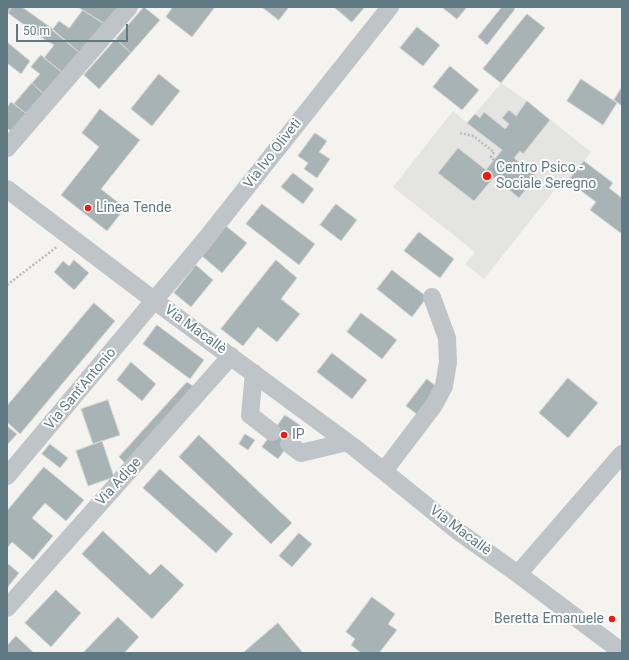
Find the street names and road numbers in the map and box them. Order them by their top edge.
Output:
street label: Via Ivo Oliveti [241,116,305,192]
street label: Via Macallè [161,302,229,358]
street label: Via Sant'Antonio [42,345,120,433]
street label: Via Adige [93,454,145,510]
street label: Via Macallè [426,502,494,560]

